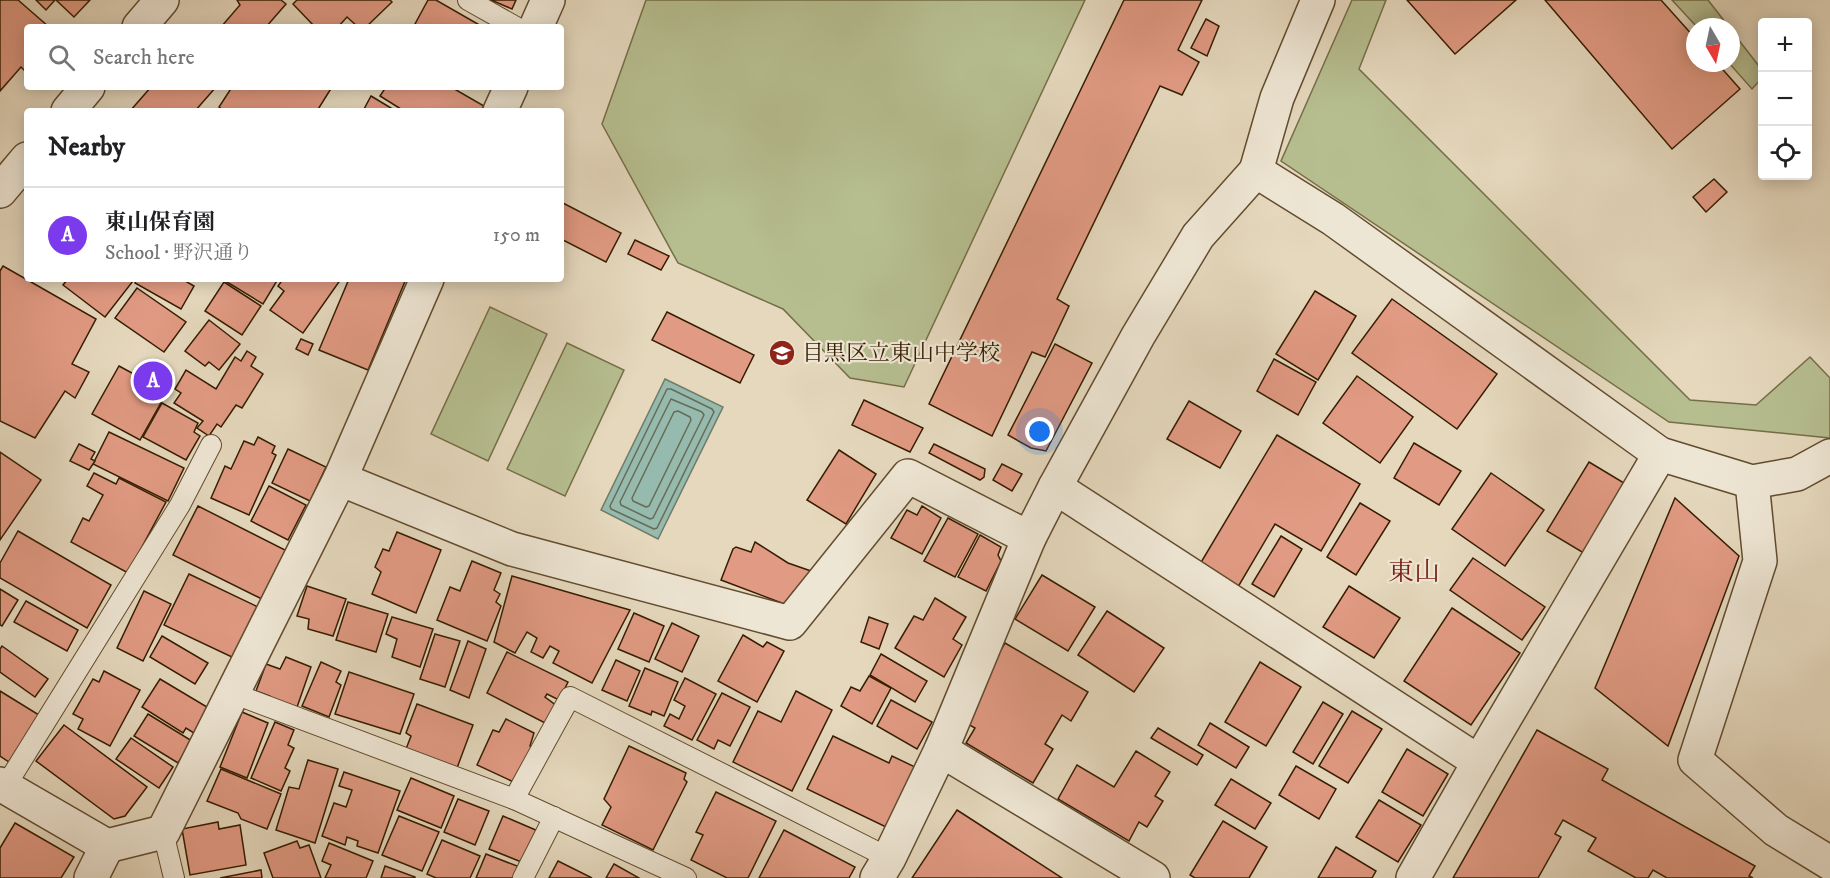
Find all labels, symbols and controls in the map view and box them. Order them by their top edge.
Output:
north arrow [1686,18,1740,72]
map controls [1758,18,1812,180]
button: + [1758,18,1812,72]
search box [24,24,564,90]
icon: search [45,41,78,74]
text: Search here [93,44,195,71]
button: − [1758,72,1812,126]
button: locate [1758,126,1812,180]
text: Nearby [48,131,125,164]
text: 東山保育園 [105,209,215,236]
text: A [61,223,74,248]
text: 150 m [493,223,540,248]
text: School · 野沢通り [105,241,253,266]
school or university icon: 目黒区立東山中学校 [767,338,797,368]
place label: 目黒区立東山中学校 [802,340,1000,367]
pin: A [134,358,172,404]
your location [1025,417,1054,446]
district label: 東山 [1388,556,1440,589]

